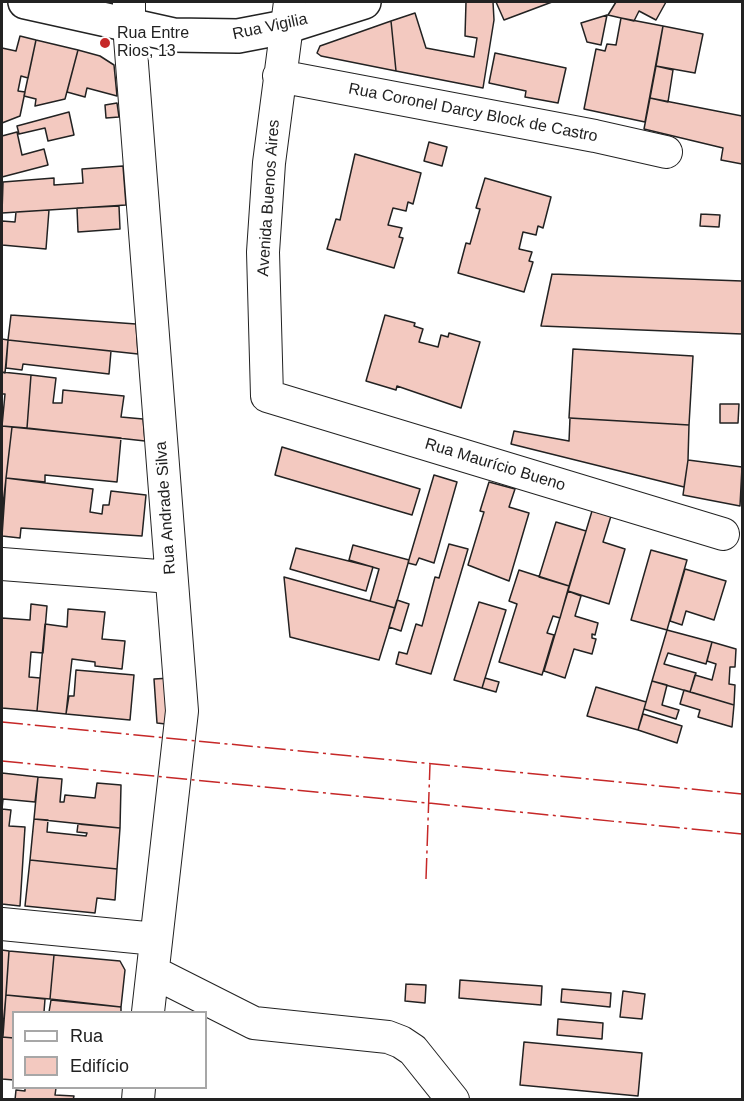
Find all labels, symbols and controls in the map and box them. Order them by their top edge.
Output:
street label: Rua Vigilia [231,10,309,44]
place label: Rua Entre Rios, 13 [117,24,189,62]
marker: Rua Entre Rios, 13 [98,36,112,50]
street label: Rua Coronel Darcy Block de Castro [347,79,599,147]
street label: Avenida Buenos Aires [254,119,284,277]
street label: Rua Maurício Bueno [422,434,568,496]
street label: Rua Andrade Silva [152,441,180,575]
legend [12,1011,207,1089]
text: Rua [70,1026,103,1046]
text: Edifício [70,1056,129,1076]

